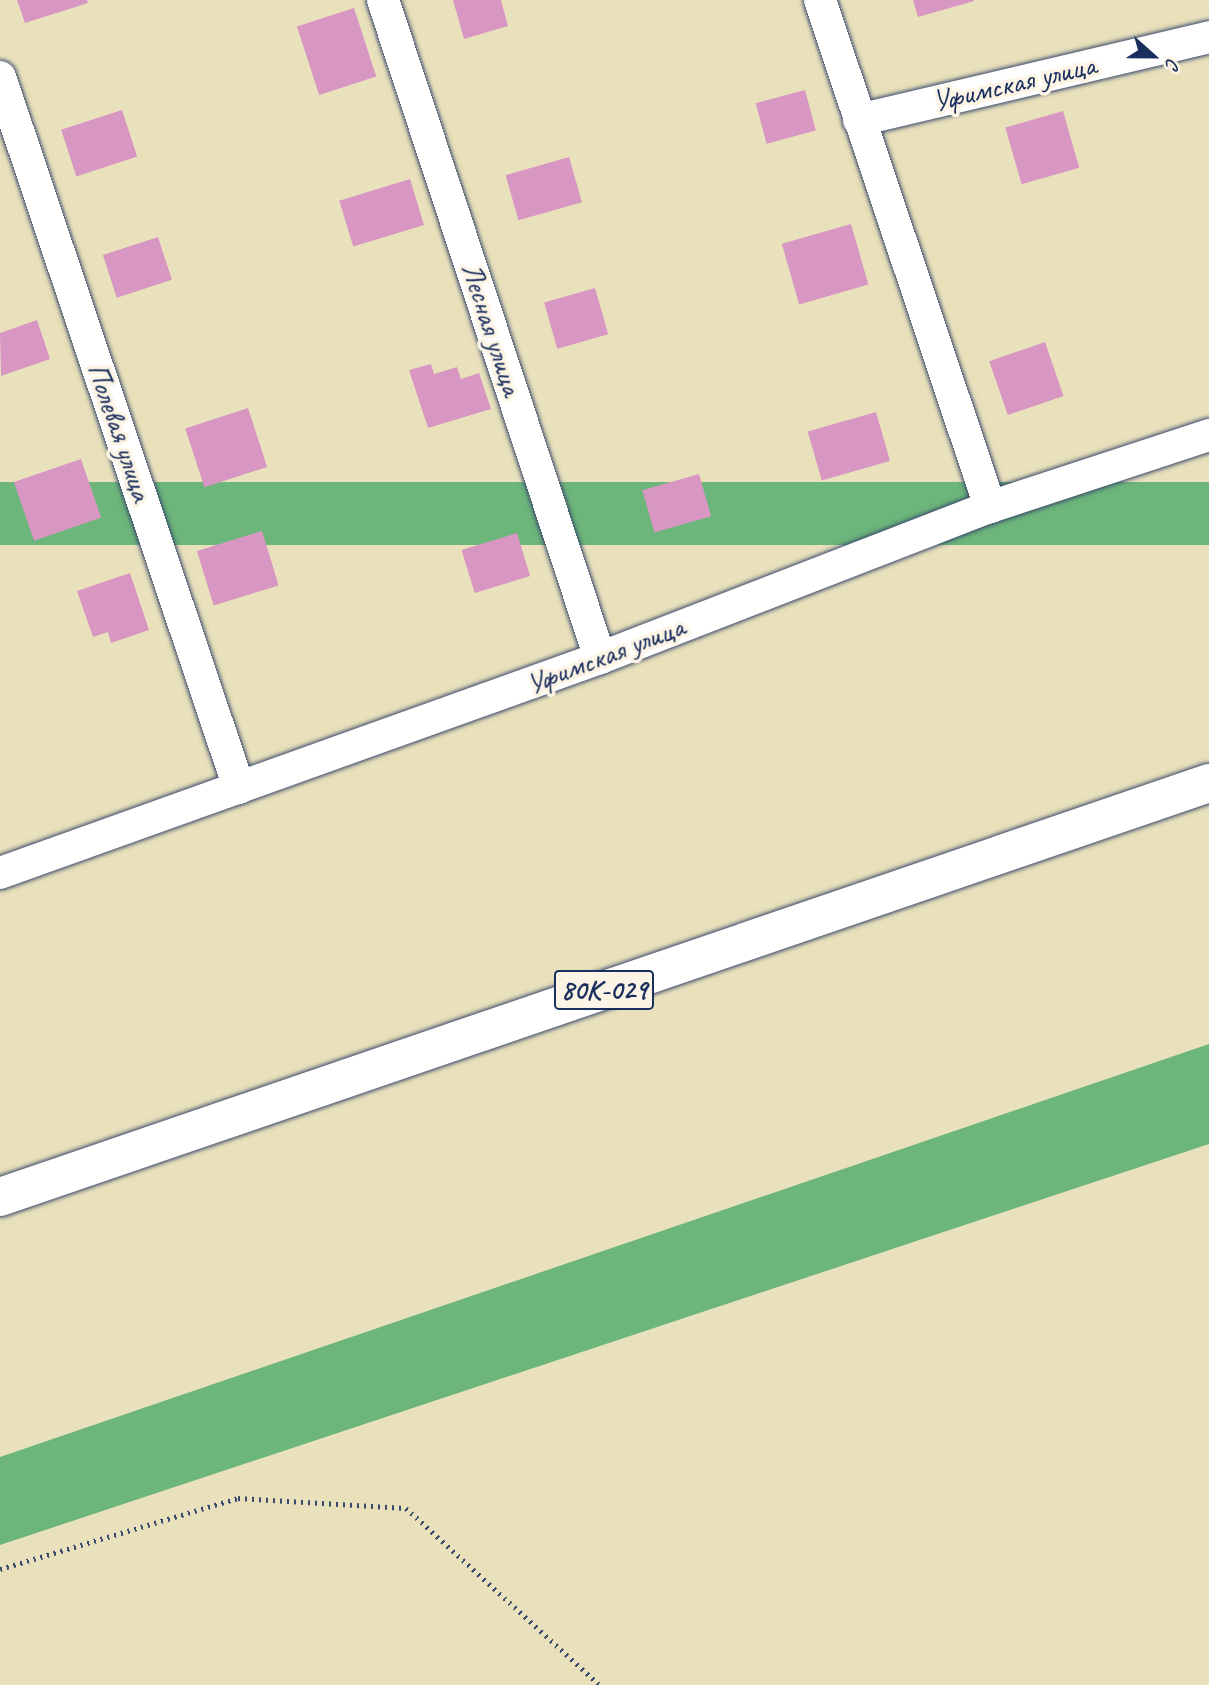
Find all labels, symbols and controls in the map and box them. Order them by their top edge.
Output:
north arrow [1118,21,1188,91]
street label: Уфимская улица [928,47,1100,119]
text: С [1160,55,1185,72]
street label: Лесная улица [454,258,530,400]
street label: Полевая улица [79,357,161,507]
street label: Уфимская улица [520,608,690,702]
road number: 80К-029 [553,965,655,1014]

